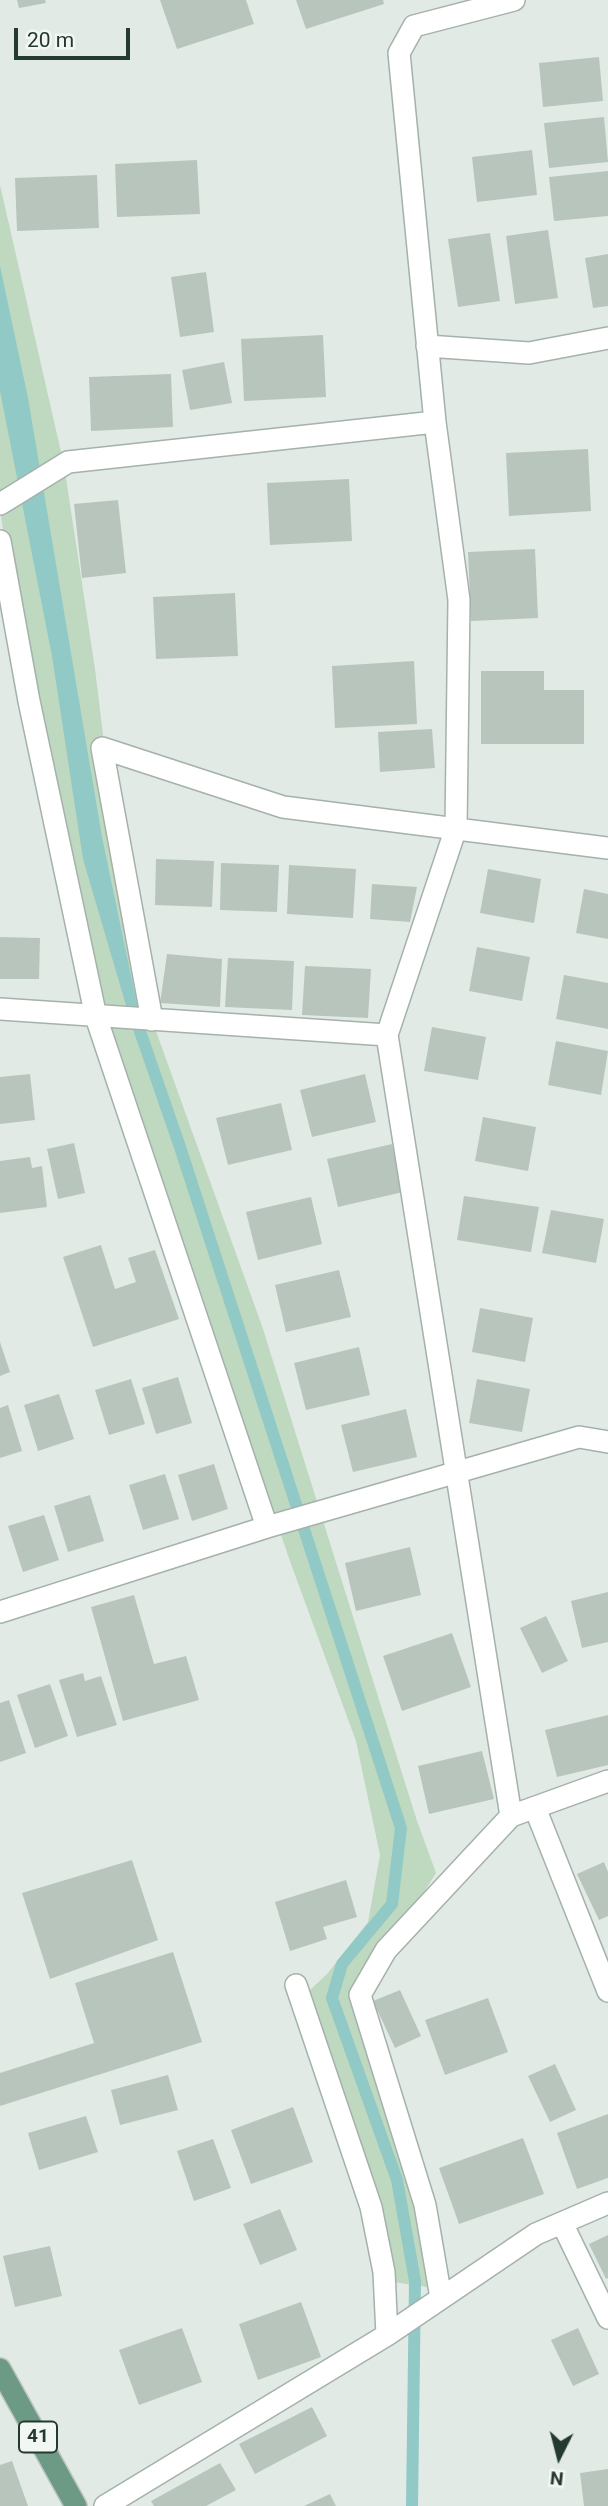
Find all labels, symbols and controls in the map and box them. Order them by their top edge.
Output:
scale bar [18,14,133,58]
text: 20 m [27,28,74,52]
road number: 41 [19,2422,57,2452]
north arrow [524,2422,594,2492]
text: N [549,2466,565,2491]

